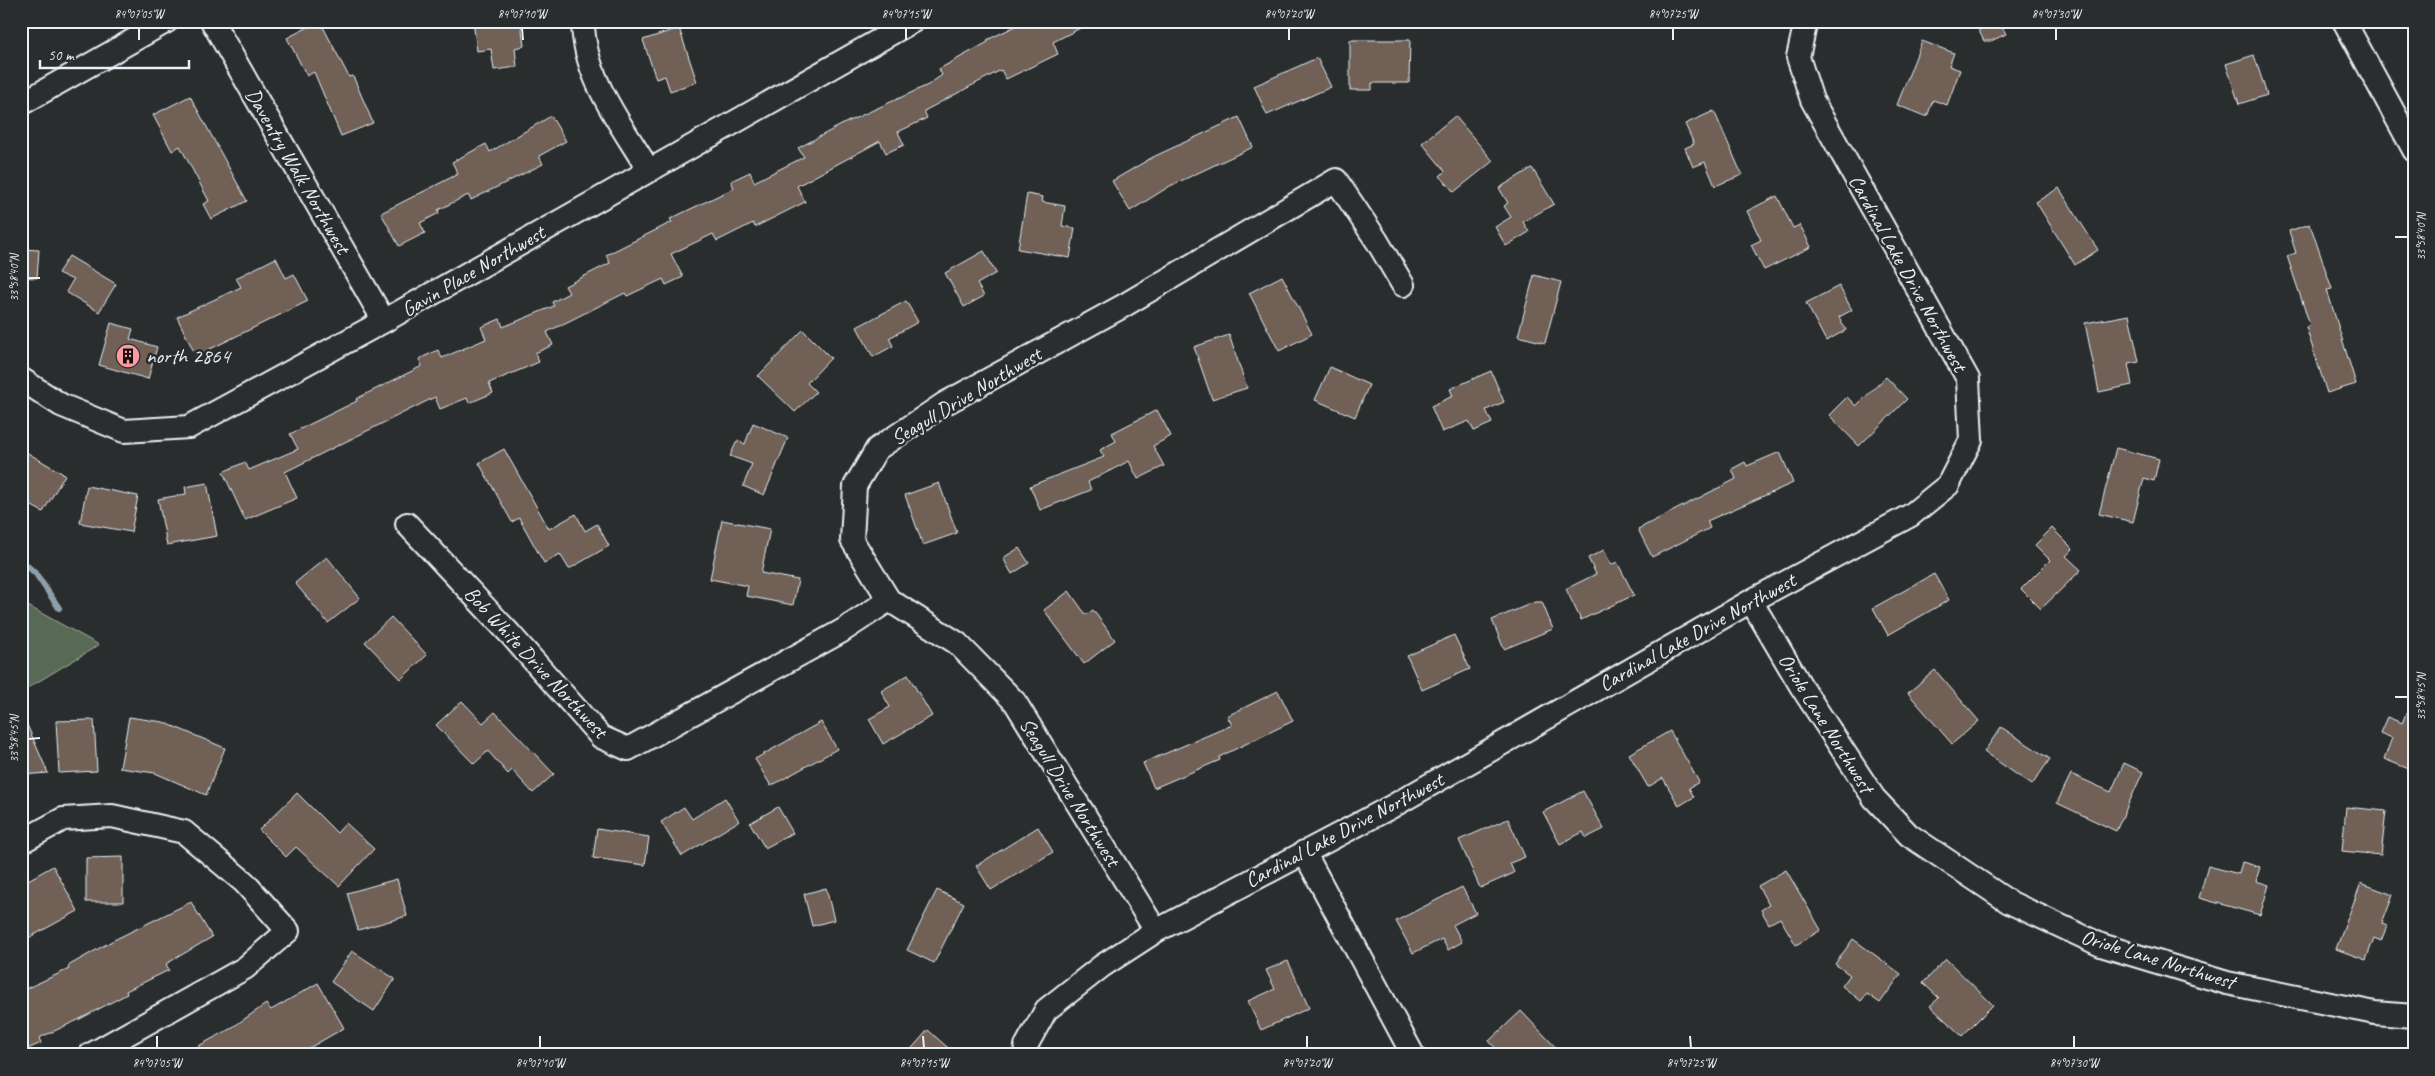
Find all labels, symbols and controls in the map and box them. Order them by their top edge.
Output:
text: 84°07'05"W [115,6,166,22]
text: 84°07'10"W [498,6,549,22]
text: 84°07'15"W [882,6,933,22]
text: 84°07'20"W [1265,6,1316,22]
text: 84°07'25"W [1649,6,1700,22]
text: 84°07'30"W [2032,6,2083,22]
scale bar [40,38,189,70]
text: 50 m [48,46,75,65]
street label: Daventry Walk Northwest [240,84,357,260]
street label: Cardinal Lake Drive Northwest [1843,170,1974,378]
text: 33°58'40"N [2413,212,2429,261]
street label: Gavin Place Northwest [397,218,551,323]
text: 33°58'40"N [6,253,22,302]
street label: Seagull Drive Northwest [886,340,1047,451]
building icon: north 2864 [115,343,141,369]
place label: north 2864 [146,343,233,369]
street label: Cardinal Lake Drive Northwest [1594,566,1802,697]
street label: Bob White Drive Northwest [459,581,615,745]
street label: Oriole Lane Northwest [1773,648,1881,800]
text: 33°58'45"N [2413,672,2429,721]
street label: Seagull Drive Northwest [1014,713,1127,873]
text: 33°58'45"N [6,714,22,763]
street label: Cardinal Lake Drive Northwest [1240,766,1449,893]
street label: Oriole Lane Northwest [2078,923,2241,996]
text: 84°07'05"W [133,1055,184,1071]
text: 84°07'10"W [516,1055,567,1071]
text: 84°07'15"W [900,1055,951,1071]
text: 84°07'20"W [1283,1055,1334,1071]
text: 84°07'25"W [1667,1055,1718,1071]
text: 84°07'30"W [2050,1055,2101,1071]

